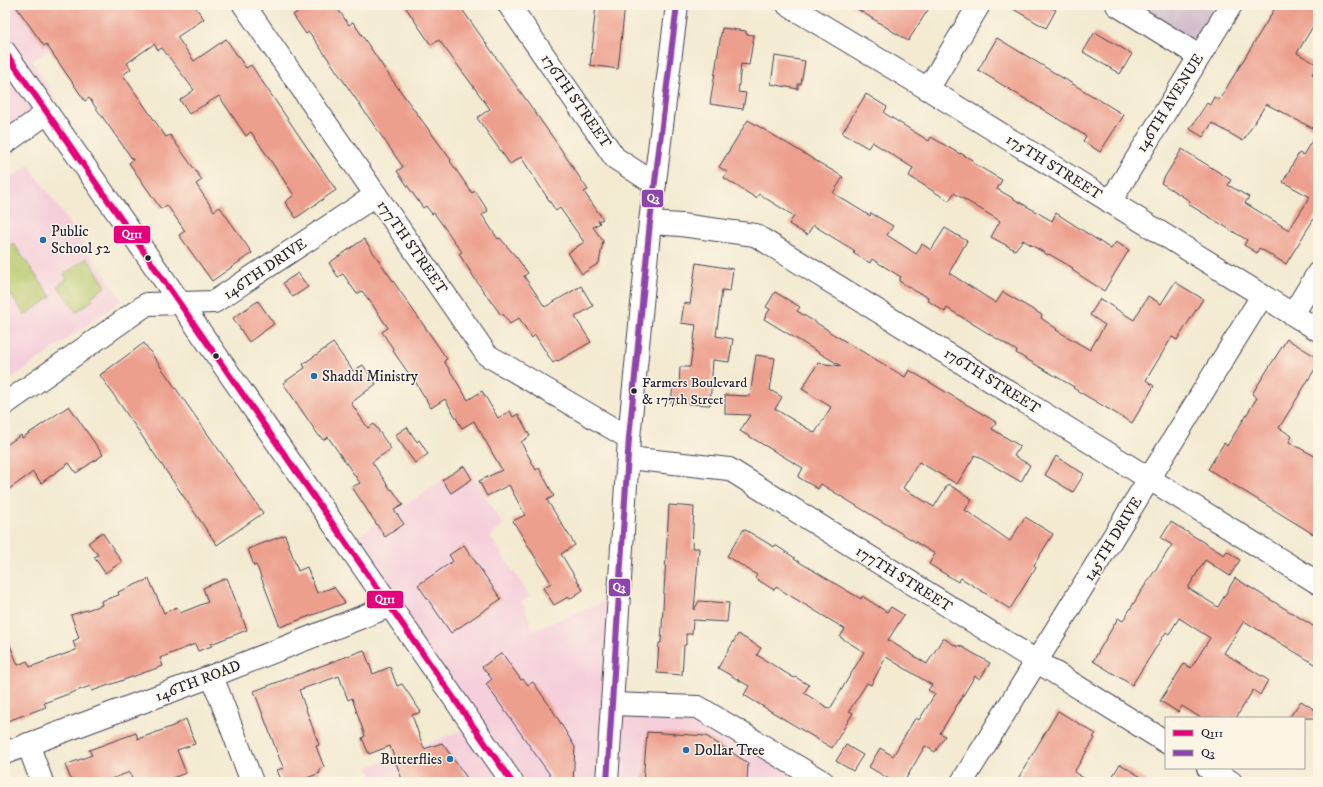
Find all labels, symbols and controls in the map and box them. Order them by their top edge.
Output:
street label: 176TH STREET [537,50,616,152]
street label: 146TH AVENUE [1132,50,1208,156]
street label: 175TH STREET [1002,130,1106,204]
line badge: Q3 [641,189,664,208]
text: Q3 [647,192,661,206]
street label: 177TH STREET [373,196,452,298]
place label: Public School 52 [51,222,111,258]
line badge: Q111 [113,225,151,244]
text: Q111 [122,228,142,242]
street label: 146TH DRIVE [220,234,311,304]
marker: Public School 52 [38,235,48,245]
unlabelled marker [143,253,153,263]
street label: 176TH STREET [940,344,1044,419]
unlabelled marker [211,351,221,361]
place label: Shaddi Ministry [322,367,419,386]
marker: Shaddi Ministry [309,371,319,381]
place label: Farmers Boulevard & 177th Street [642,374,747,409]
marker: Farmers Boulevard & 177th Street [629,386,639,396]
street label: 145TH DRIVE [1080,493,1147,585]
street label: 177TH STREET [852,542,956,617]
line badge: Q3 [608,578,631,597]
text: Q3 [613,581,627,595]
line badge: Q111 [366,590,404,609]
text: Q111 [375,593,395,607]
street label: 146TH ROAD [152,656,244,706]
legend [1165,717,1305,769]
text: Q111 [1201,726,1223,741]
place label: Dollar Tree [694,741,764,760]
marker: Dollar Tree [681,745,691,755]
text: Q3 [1201,746,1216,761]
place label: Butterflies [380,750,442,769]
marker: Butterflies [445,754,455,764]

